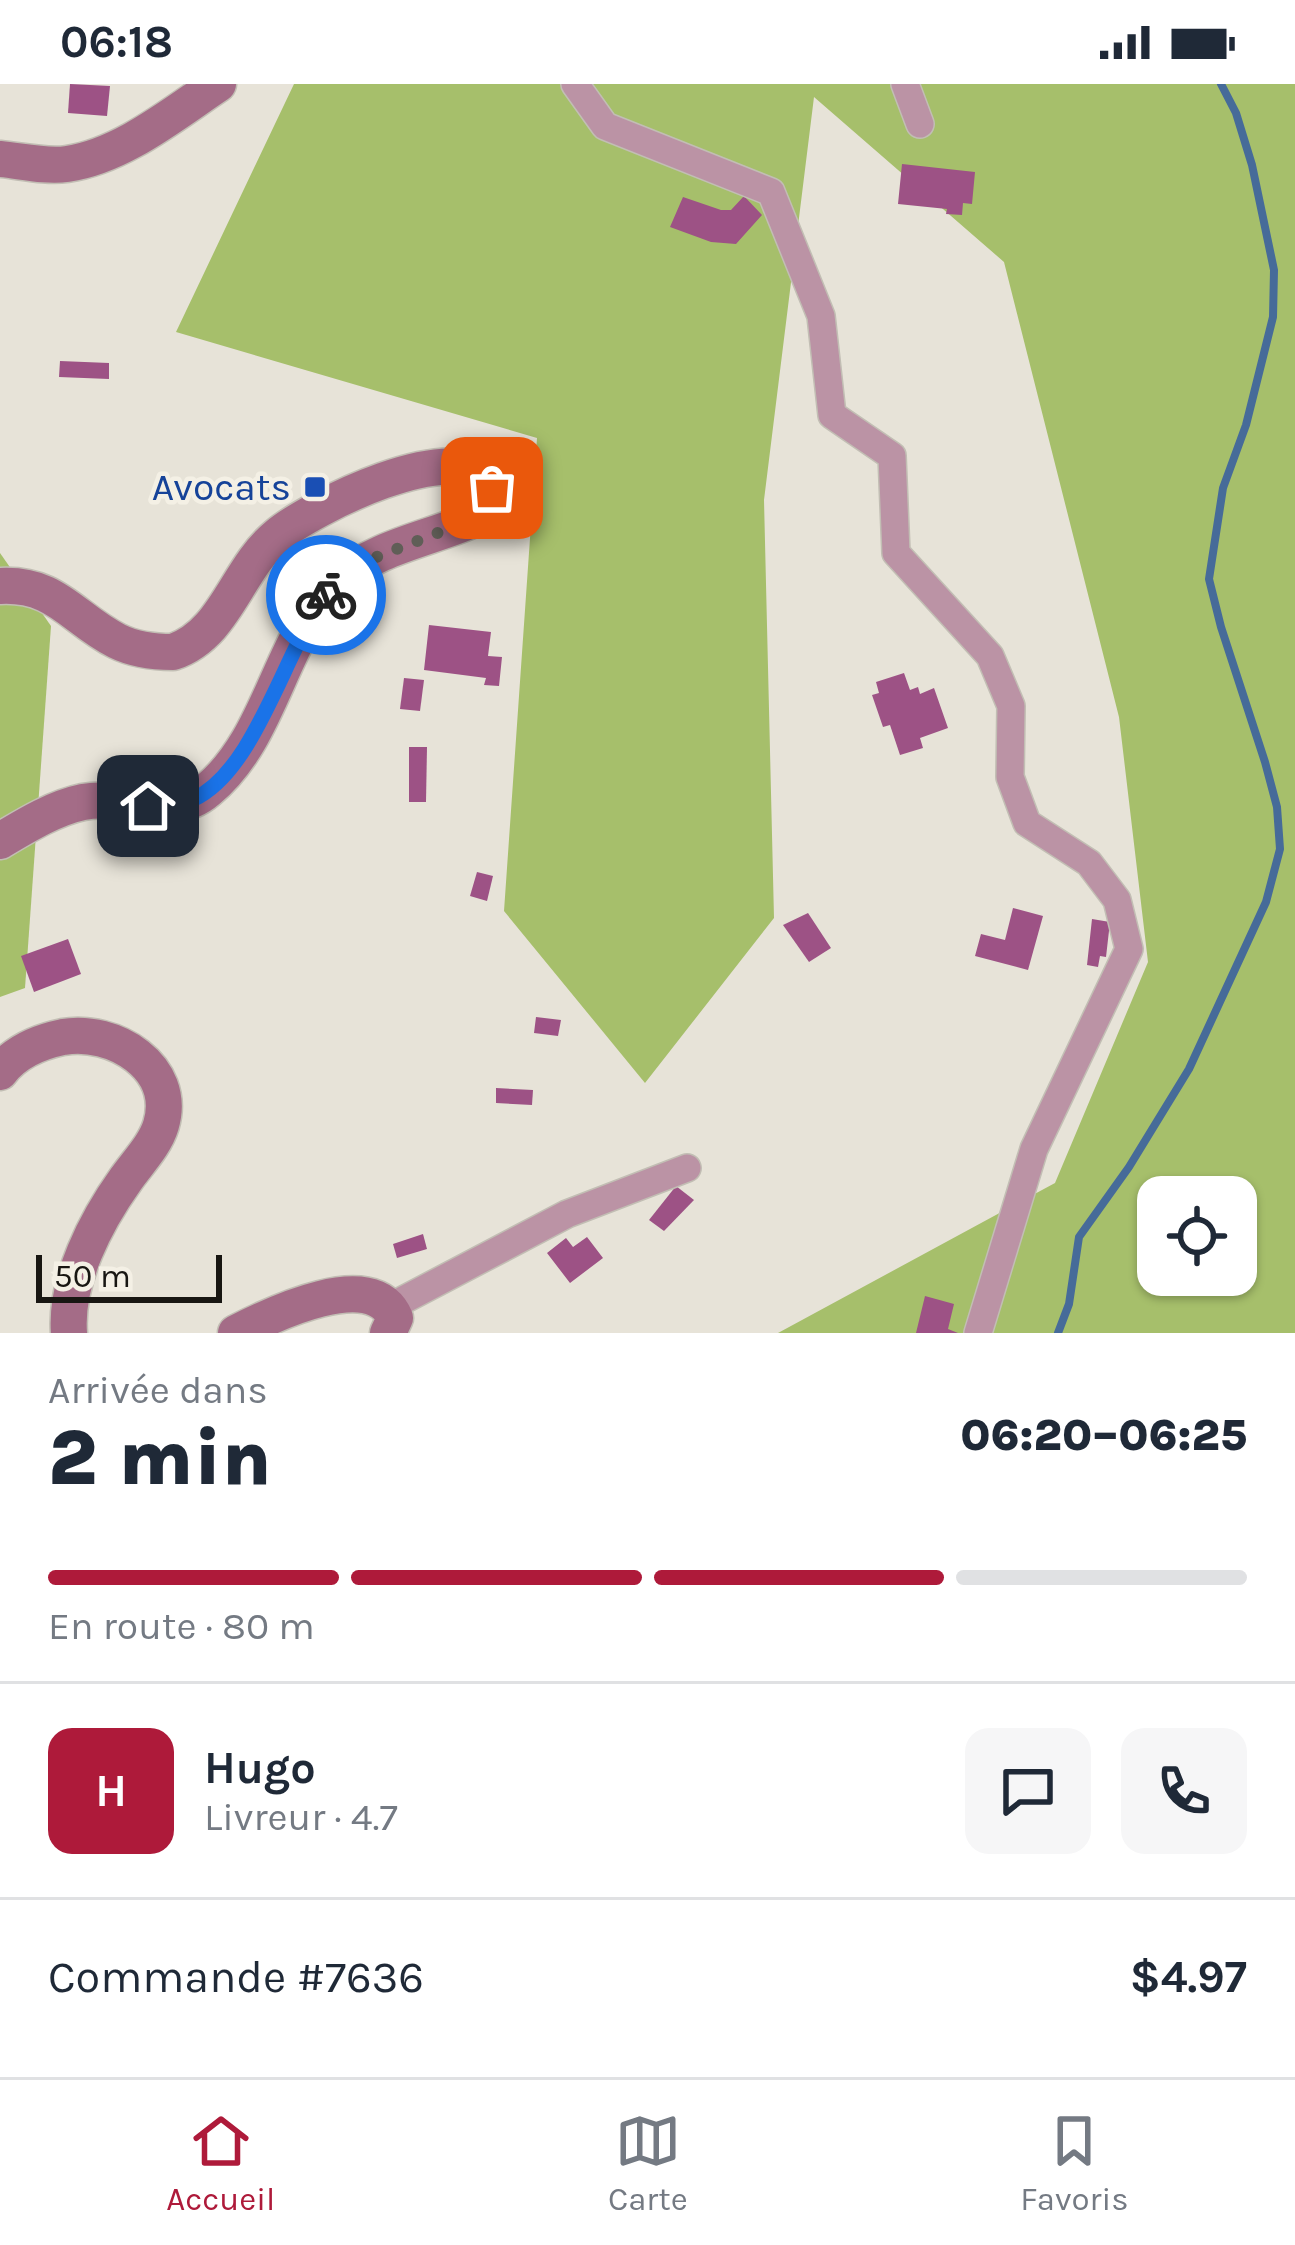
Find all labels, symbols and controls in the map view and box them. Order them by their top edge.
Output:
text: 06:18 [60,16,173,68]
pin [441,437,543,539]
icon: bag [459,455,525,521]
place label: Avocats [152,464,291,510]
marker: Avocats [302,474,328,500]
courier [266,535,386,655]
icon: bike [293,562,359,628]
pin [97,755,199,857]
icon: home [115,773,181,839]
map controls [1137,1176,1257,1296]
button: locate [1137,1176,1257,1296]
scale bar [36,1249,222,1302]
text: 50 m [54,1257,131,1295]
text: Arrivée dans [48,1367,268,1413]
text: 06:20–06:25 [960,1409,1247,1461]
text: 2 min [48,1412,272,1504]
text: En route · 80 m [48,1603,315,1649]
button: chat [965,1728,1091,1854]
button: phone [1121,1728,1247,1854]
text: Hugo [204,1742,316,1794]
text: H [95,1765,127,1817]
text: Livreur · 4.7 [204,1794,398,1840]
text: Commande #7636 [48,1951,424,2003]
text: $4.97 [1130,1951,1247,2003]
tab: Accueil [166,2108,275,2218]
tab: Carte [608,2108,688,2218]
tab: Favoris [1020,2108,1129,2218]

